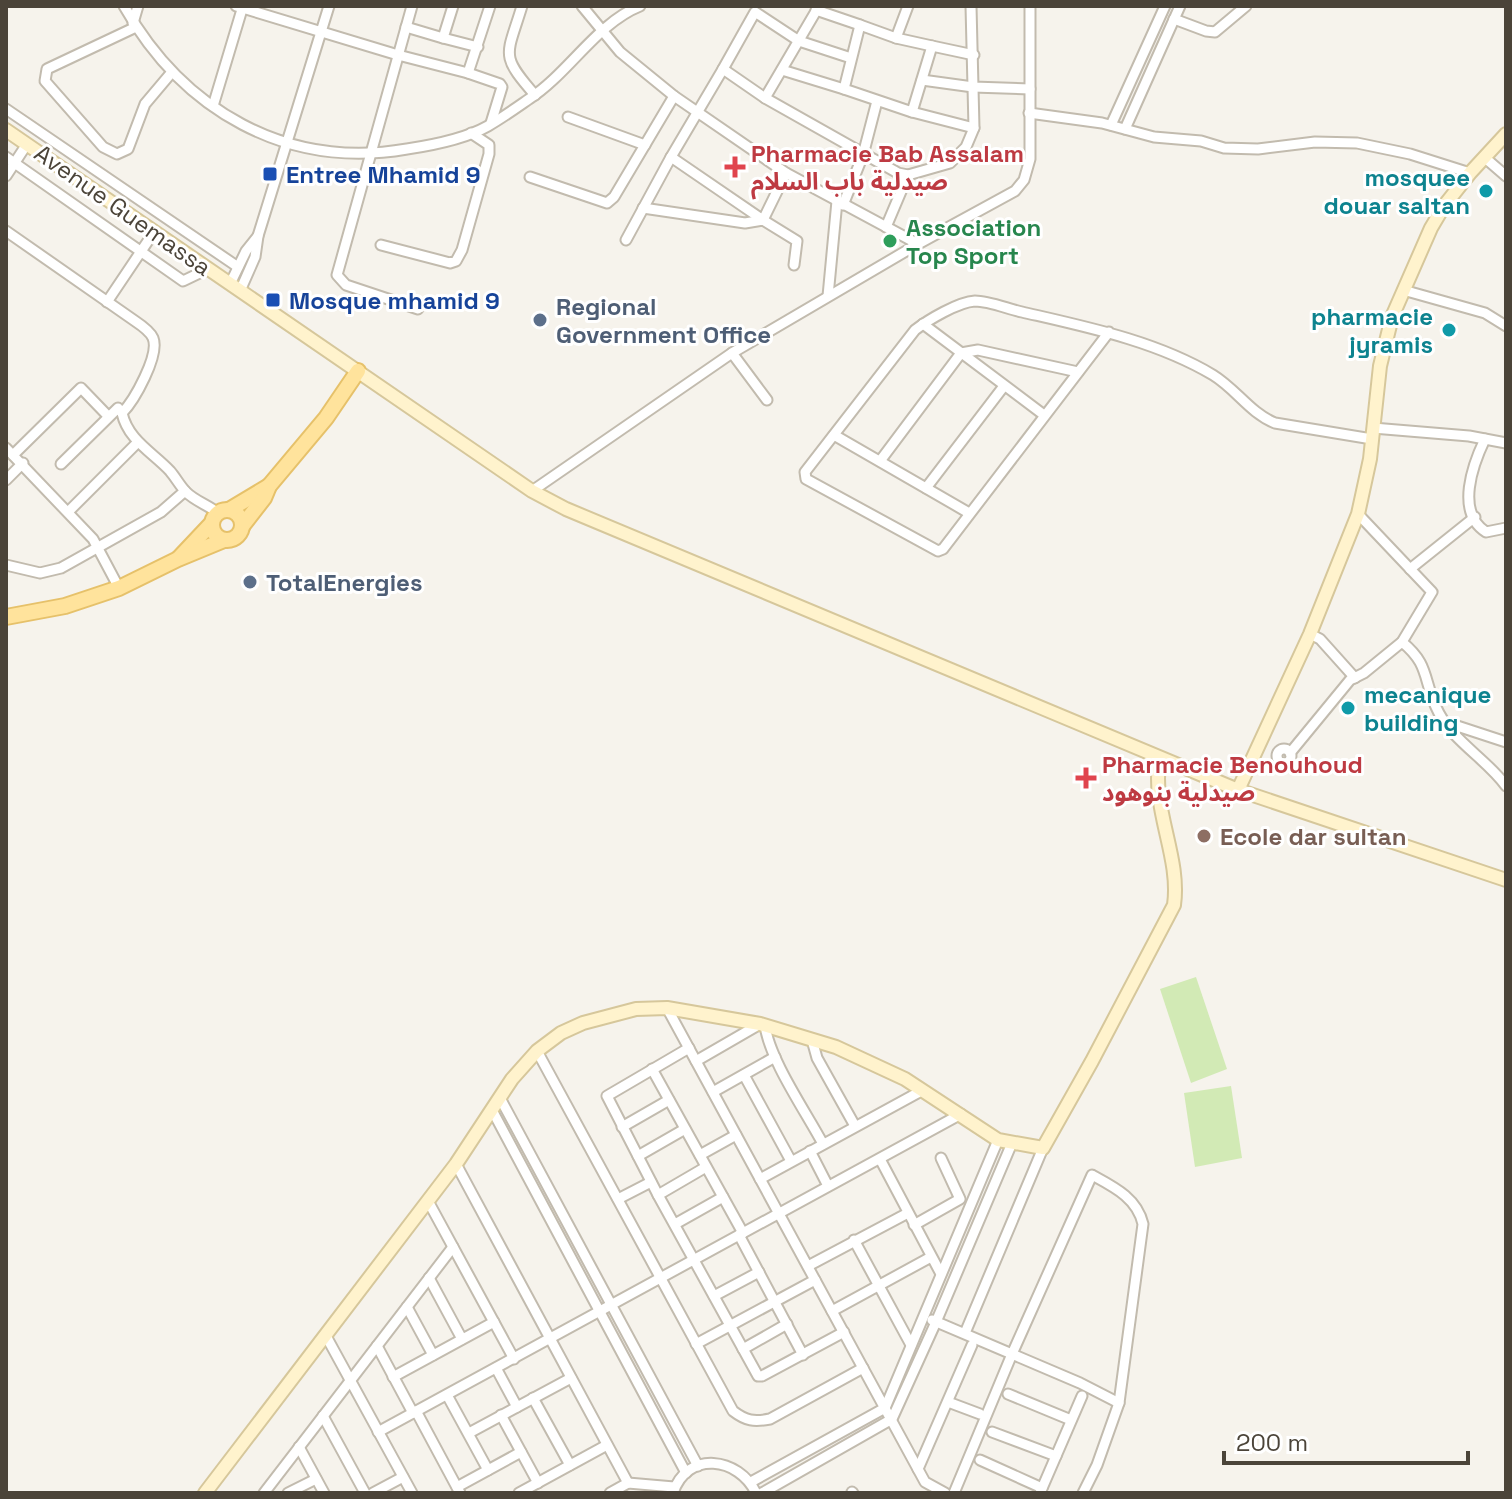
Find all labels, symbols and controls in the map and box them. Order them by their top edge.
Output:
street label: Avenue Guemassa [29,137,218,283]
place label: Pharmacie Bab Assalam صيدلية باب السلام [751,138,1024,200]
marker: Pharmacie Bab Assalam صيدلية باب السلام [726,158,744,176]
place label: Entree Mhamid 9 [286,159,481,190]
place label: mosquee douar saltan [1323,162,1470,221]
marker: Entree Mhamid 9 [261,165,279,183]
marker: mosquee douar saltan [1477,182,1495,200]
place label: Association Top Sport [906,212,1041,271]
marker: Association Top Sport [881,232,899,250]
place label: Mosque mhamid 9 [289,285,500,316]
marker: Mosque mhamid 9 [264,291,282,309]
place label: Regional Government Office [556,291,771,350]
place label: pharmacie jyramis [1311,301,1433,360]
marker: Regional Government Office [531,311,549,329]
marker: pharmacie jyramis [1440,321,1458,339]
place label: TotalEnergies [266,567,422,598]
marker: TotalEnergies [241,573,259,591]
place label: mecanique building [1364,679,1491,738]
marker: mecanique building [1339,699,1357,717]
place label: Pharmacie Benouhoud صيدلية بنوهود [1102,749,1363,808]
marker: Pharmacie Benouhoud صيدلية بنوهود [1077,769,1095,787]
place label: Ecole dar sultan [1220,821,1407,852]
marker: Ecole dar sultan [1195,827,1213,845]
scale bar [1224,1415,1468,1465]
text: 200 m [1236,1427,1308,1458]

